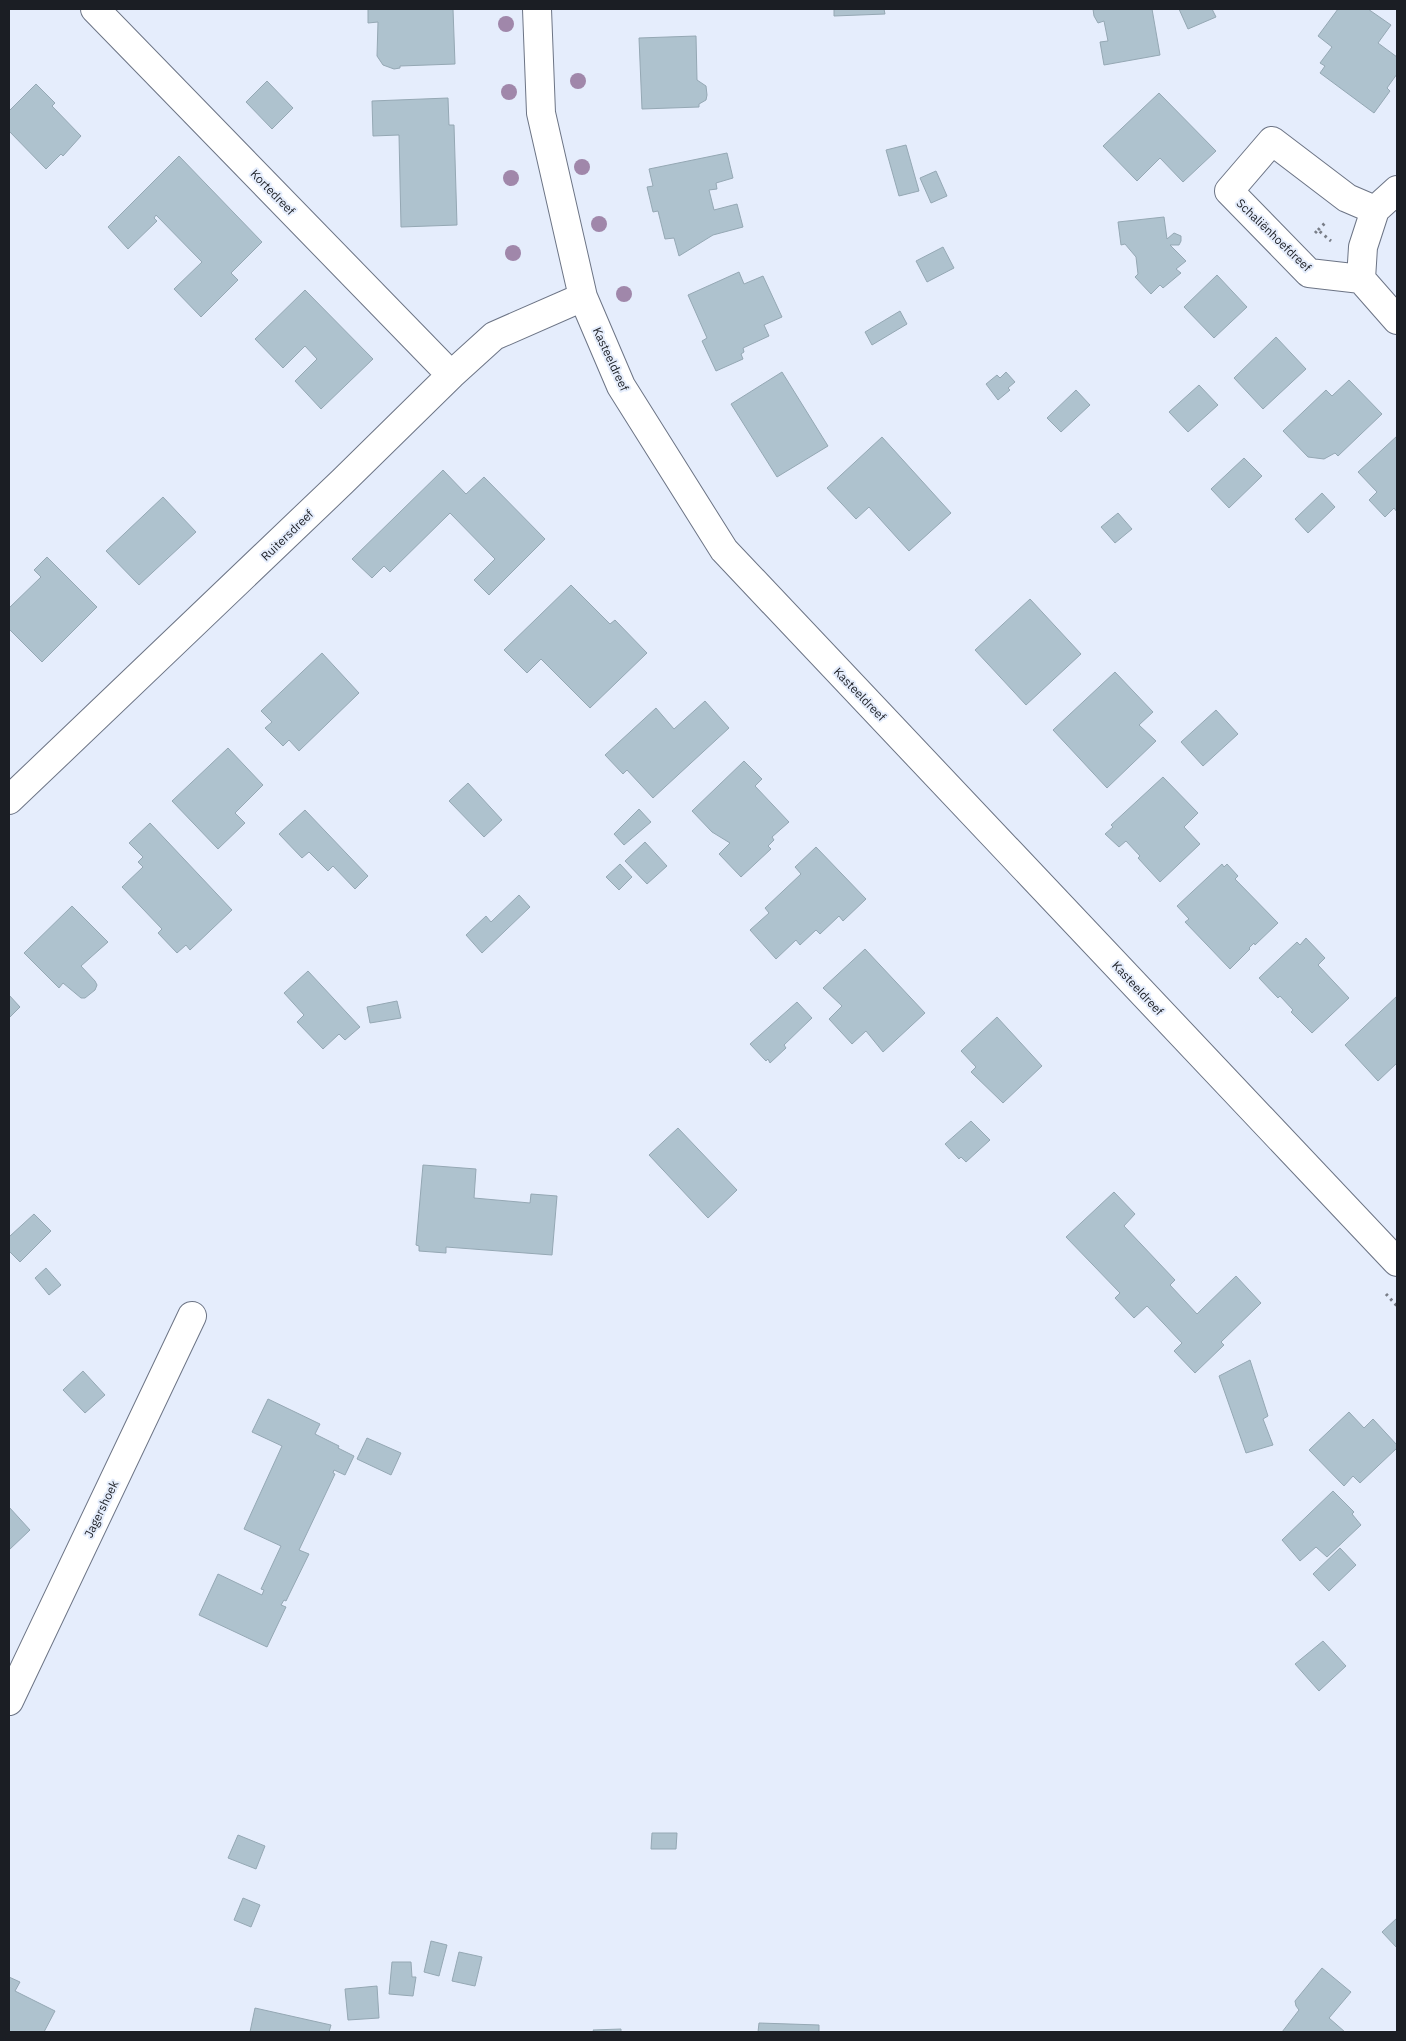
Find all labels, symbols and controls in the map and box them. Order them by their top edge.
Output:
street label: Kortedreef [248,166,298,218]
street label: Schaliënhoefdreef [1233,195,1315,275]
street label: Kasteeldreef [590,325,632,393]
street label: Ruitersdreef [258,506,316,564]
street label: Kasteeldreef [831,664,889,724]
street label: Kasteeldreef [1109,958,1167,1018]
street label: Jagershoek [81,1477,122,1540]

